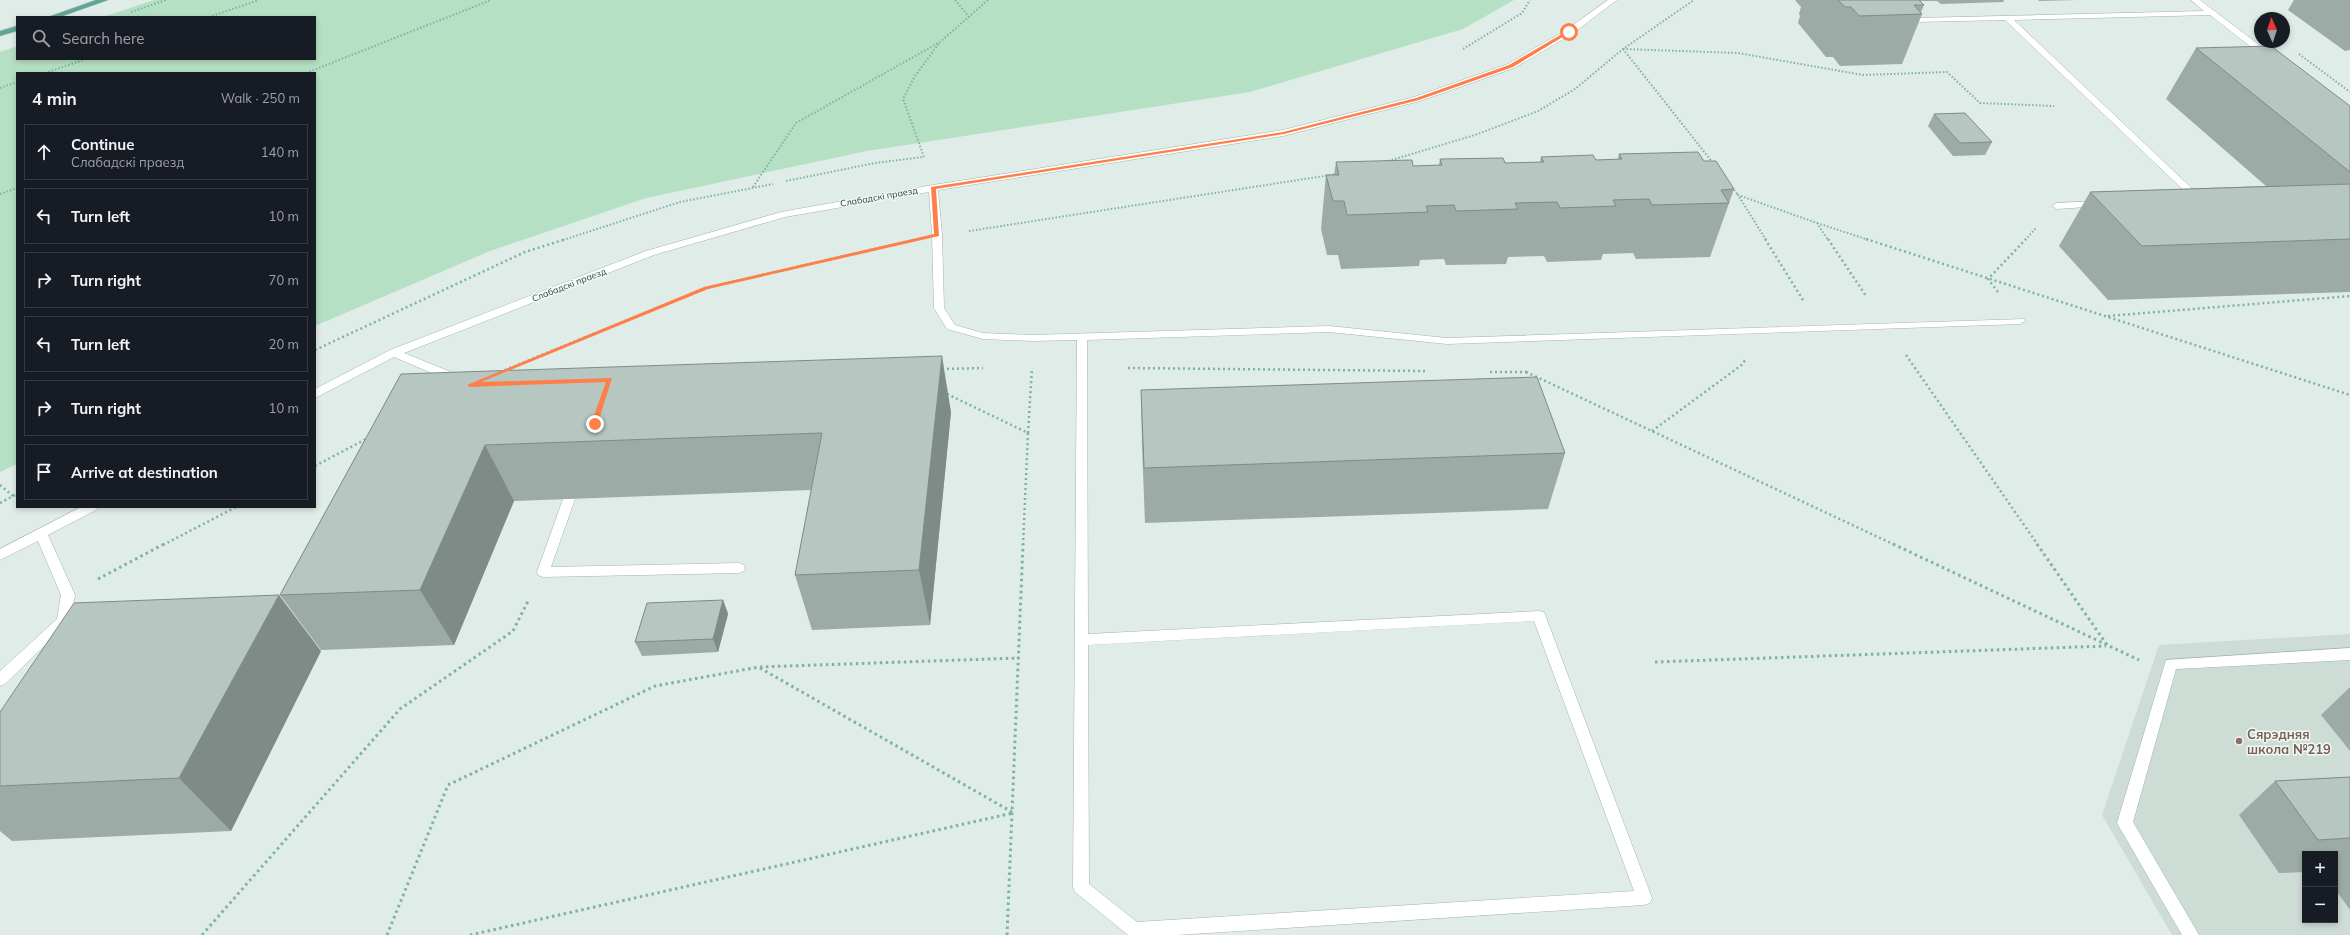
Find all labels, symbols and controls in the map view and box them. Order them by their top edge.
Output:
north arrow [2254,12,2290,48]
search box [16,16,316,60]
route start [1560,23,1578,41]
icon: search [30,27,52,49]
text: Search here [62,29,144,48]
text: 4 min [32,88,77,109]
text: Walk · 250 m [221,90,300,106]
text: Continue [71,135,134,154]
icon: ahead [33,141,55,163]
text: 140 m [261,144,299,160]
text: Слабадскі праезд [71,154,184,170]
street label: Слабадскі праезд [839,184,919,209]
icon: left [33,205,55,227]
text: Turn left [71,207,130,226]
text: 10 m [269,208,299,224]
street label: Слабадскі праезд [530,265,608,304]
icon: right [33,269,55,291]
text: Turn right [71,271,141,290]
text: 70 m [269,272,299,288]
icon: left [33,333,55,355]
text: Turn left [71,335,130,354]
text: 20 m [269,336,299,352]
icon: right [33,397,55,419]
text: Turn right [71,399,141,418]
text: 10 m [269,400,299,416]
route end [586,415,604,433]
icon: arrive [33,461,55,483]
text: Arrive at destination [71,463,218,482]
place label: Сярэдняя школа №219 [2247,726,2331,757]
marker: Сярэдняя школа №219 [2234,736,2244,746]
map controls [2302,851,2338,923]
button: + [2302,851,2338,887]
button: − [2302,887,2338,923]

